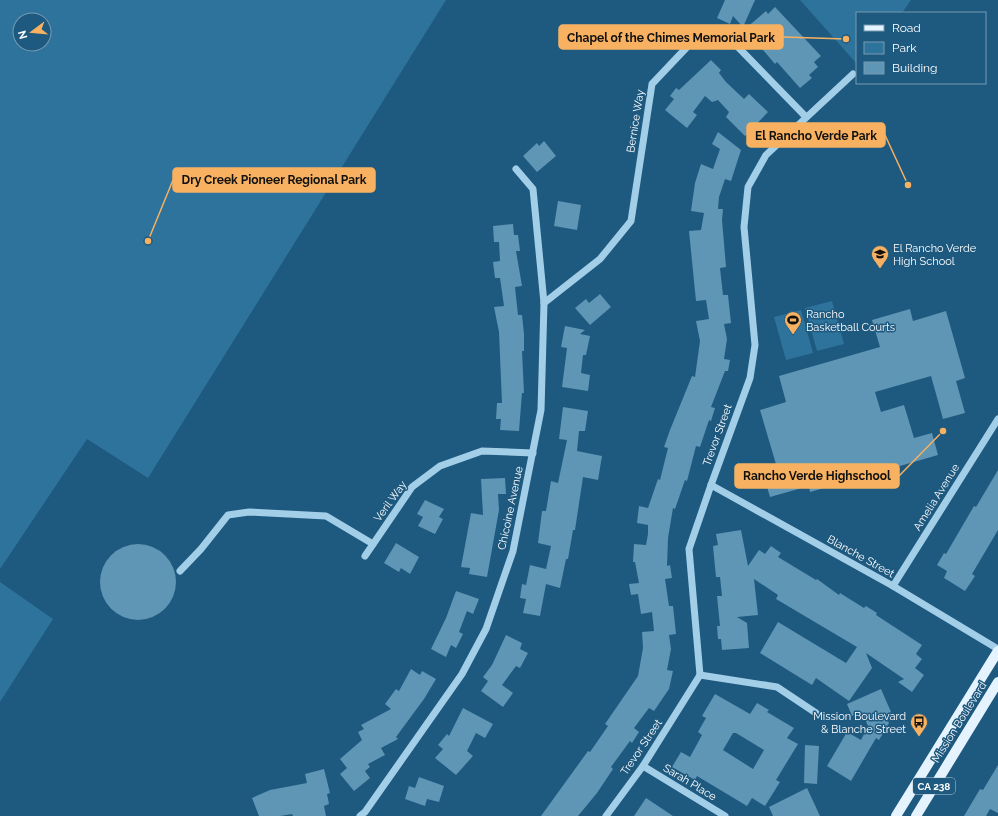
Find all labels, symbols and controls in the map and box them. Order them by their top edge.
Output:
north arrow [12,12,52,52]
legend [856,12,986,84]
text: Road [892,21,921,35]
callout: Chapel of the Chimes Memorial Park [559,25,783,49]
text: N [15,29,30,40]
text: Chapel of the Chimes Memorial Park [567,31,775,45]
text: Park [892,41,917,55]
text: Building [892,61,938,75]
street label: Bernice Way [624,88,647,154]
callout: El Rancho Verde Park [747,123,885,147]
text: El Rancho Verde Park [755,129,877,143]
callout: Dry Creek Pioneer Regional Park [173,168,375,192]
text: Dry Creek Pioneer Regional Park [182,173,367,187]
place label: El Rancho Verde High School [893,242,977,268]
school or university icon: El Rancho Verde High School [870,244,890,269]
place label: Rancho Basketball Courts [806,308,895,334]
sports icon: Rancho Basketball Courts [783,310,803,335]
street label: Trevor Street [700,402,735,468]
street label: Amelia Avenue [911,461,962,533]
callout: Rancho Verde Highschool [735,464,899,488]
street label: Chicoine Avenue [495,465,526,551]
text: Rancho Verde Highschool [743,469,891,483]
street label: Veril Way [371,478,410,524]
street label: Blanche Street [825,533,897,580]
street label: Mission Boulevard [929,679,990,765]
place label: Mission Boulevard & Blanche Street [813,710,906,736]
bus stop icon: Mission Boulevard & Blanche Street [909,712,929,737]
street label: Trevor Street [618,717,665,778]
street label: Sarah Place [661,761,719,804]
road number: CA 238 [913,778,955,794]

